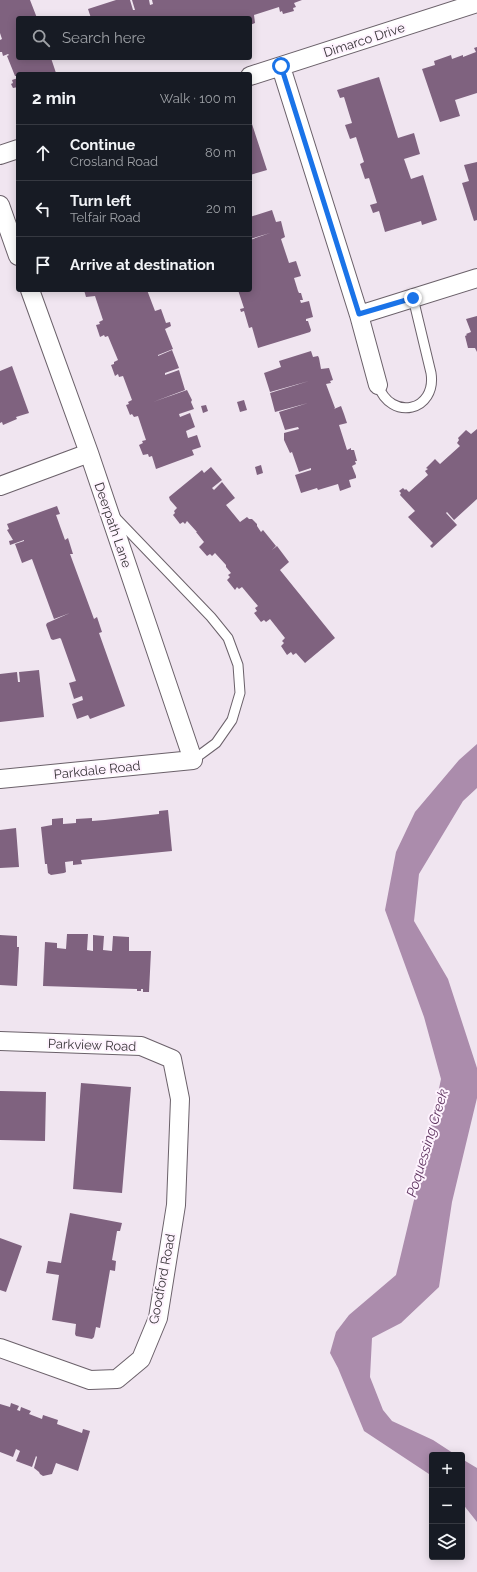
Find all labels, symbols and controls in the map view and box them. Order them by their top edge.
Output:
search box [16,16,252,60]
street label: Dimarco Drive [321,20,407,60]
icon: search [30,27,52,49]
text: Search here [62,29,145,47]
route start [272,57,290,75]
text: 2 min [32,88,76,108]
text: Walk · 100 m [160,91,236,106]
text: Continue [70,136,135,154]
icon: ahead [32,142,54,164]
text: 80 m [205,145,236,160]
text: Crosland Road [70,154,158,169]
text: Turn left [70,192,131,210]
icon: left [32,198,54,220]
text: 20 m [206,201,236,216]
text: Telfair Road [70,210,141,225]
icon: arrive [32,254,54,276]
text: Arrive at destination [70,256,215,274]
route end [404,289,422,307]
street label: Deerpath Lane [91,480,135,570]
street label: Parkdale Road [53,758,141,782]
street label: Parkview Road [48,1036,136,1054]
water label: Poquessing Creek [403,1087,451,1199]
street label: Goodford Road [146,1233,178,1325]
map controls [429,1452,465,1560]
button: + [429,1452,465,1488]
button: − [429,1488,465,1524]
button: layers [429,1524,465,1560]

